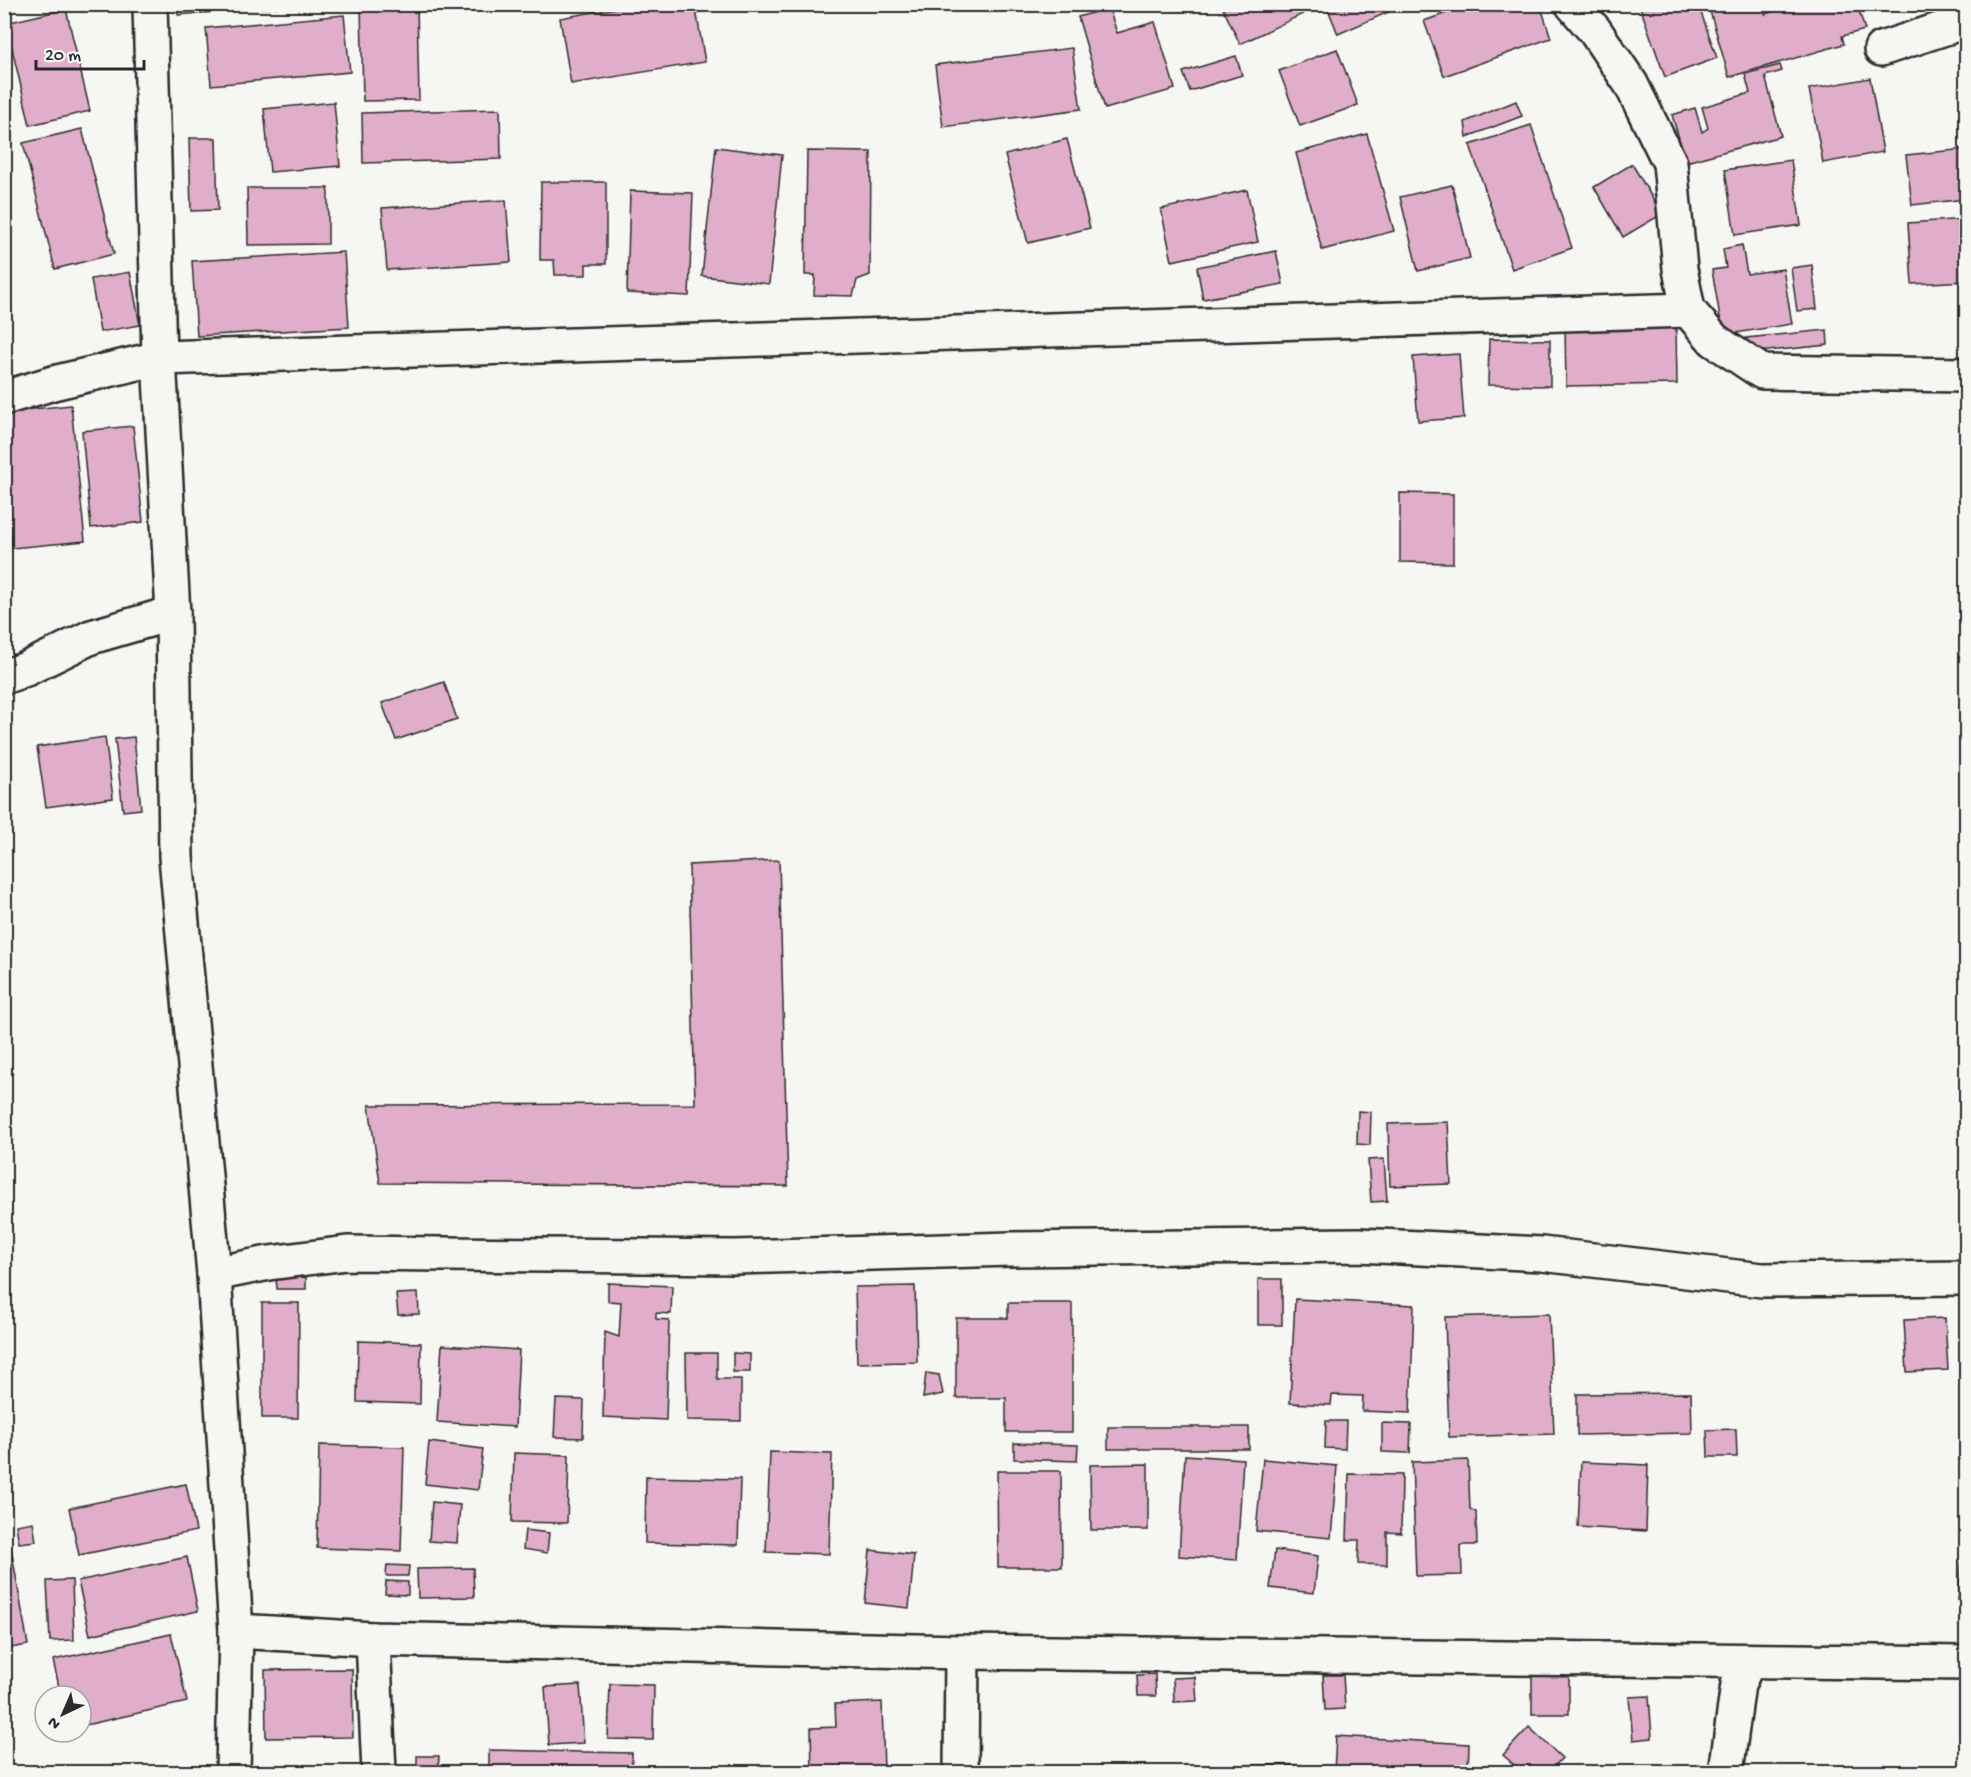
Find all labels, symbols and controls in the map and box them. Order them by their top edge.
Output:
scale bar [36,33,144,71]
text: 20 m [45,46,81,67]
north arrow [33,1684,93,1744]
text: N [44,1711,65,1733]

